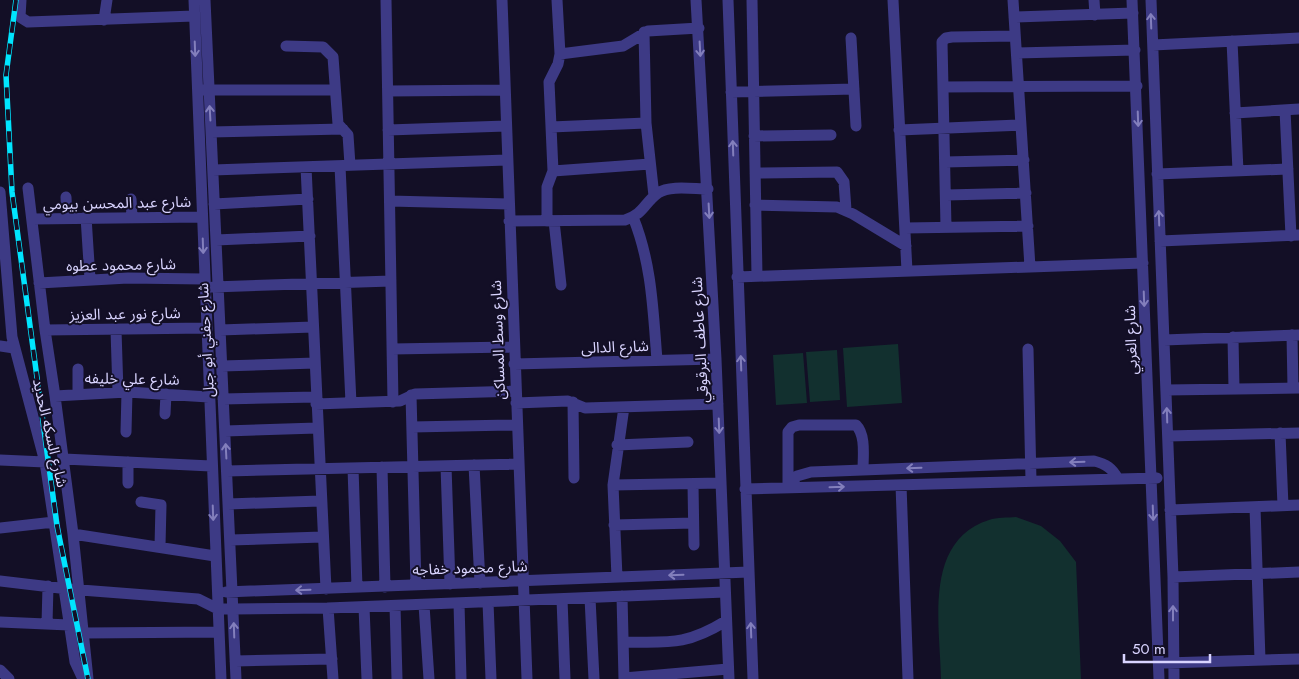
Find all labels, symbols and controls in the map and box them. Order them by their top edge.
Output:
one-way arrow [1147,13,1156,29]
one-way arrow [191,40,200,56]
one-way arrow [696,40,705,56]
one-way arrow [206,106,215,122]
one-way arrow [1133,110,1142,126]
one-way arrow [728,140,738,156]
street label: شارع عبد المحسن بيومي [43,191,192,216]
one-way arrow [704,203,713,219]
one-way arrow [1154,210,1164,226]
one-way arrow [198,238,207,254]
street label: شارع محمود عطوه [66,253,176,278]
street label: شارع عاطف البرقوقي [686,276,715,404]
street label: شارع وسط المساكن [485,280,512,400]
street label: شارع حفني أبو جبل [192,282,221,398]
one-way arrow [1140,290,1149,306]
street label: شارع نور عبد العزيز [68,302,181,327]
street label: شارع الغربي [1119,305,1144,375]
street label: شارع الدالى [581,335,649,360]
one-way arrow [736,355,745,371]
street label: شارع علي خليفه [84,367,180,392]
street label: شارع السكه الحديد [26,377,73,490]
one-way arrow [1162,408,1171,424]
one-way arrow [714,417,723,433]
one-way arrow [221,443,230,459]
one-way arrow [1069,457,1086,467]
one-way arrow [907,464,923,473]
one-way arrow [828,482,844,491]
one-way arrow [209,505,218,521]
one-way arrow [1148,505,1158,521]
street label: شارع محمود خفاجه [412,555,528,582]
one-way arrow [668,570,684,580]
one-way arrow [296,585,312,594]
one-way arrow [1168,605,1178,622]
one-way arrow [229,623,239,639]
one-way arrow [746,623,756,639]
scale bar [1124,632,1210,664]
text: 50 m [1132,638,1166,660]

